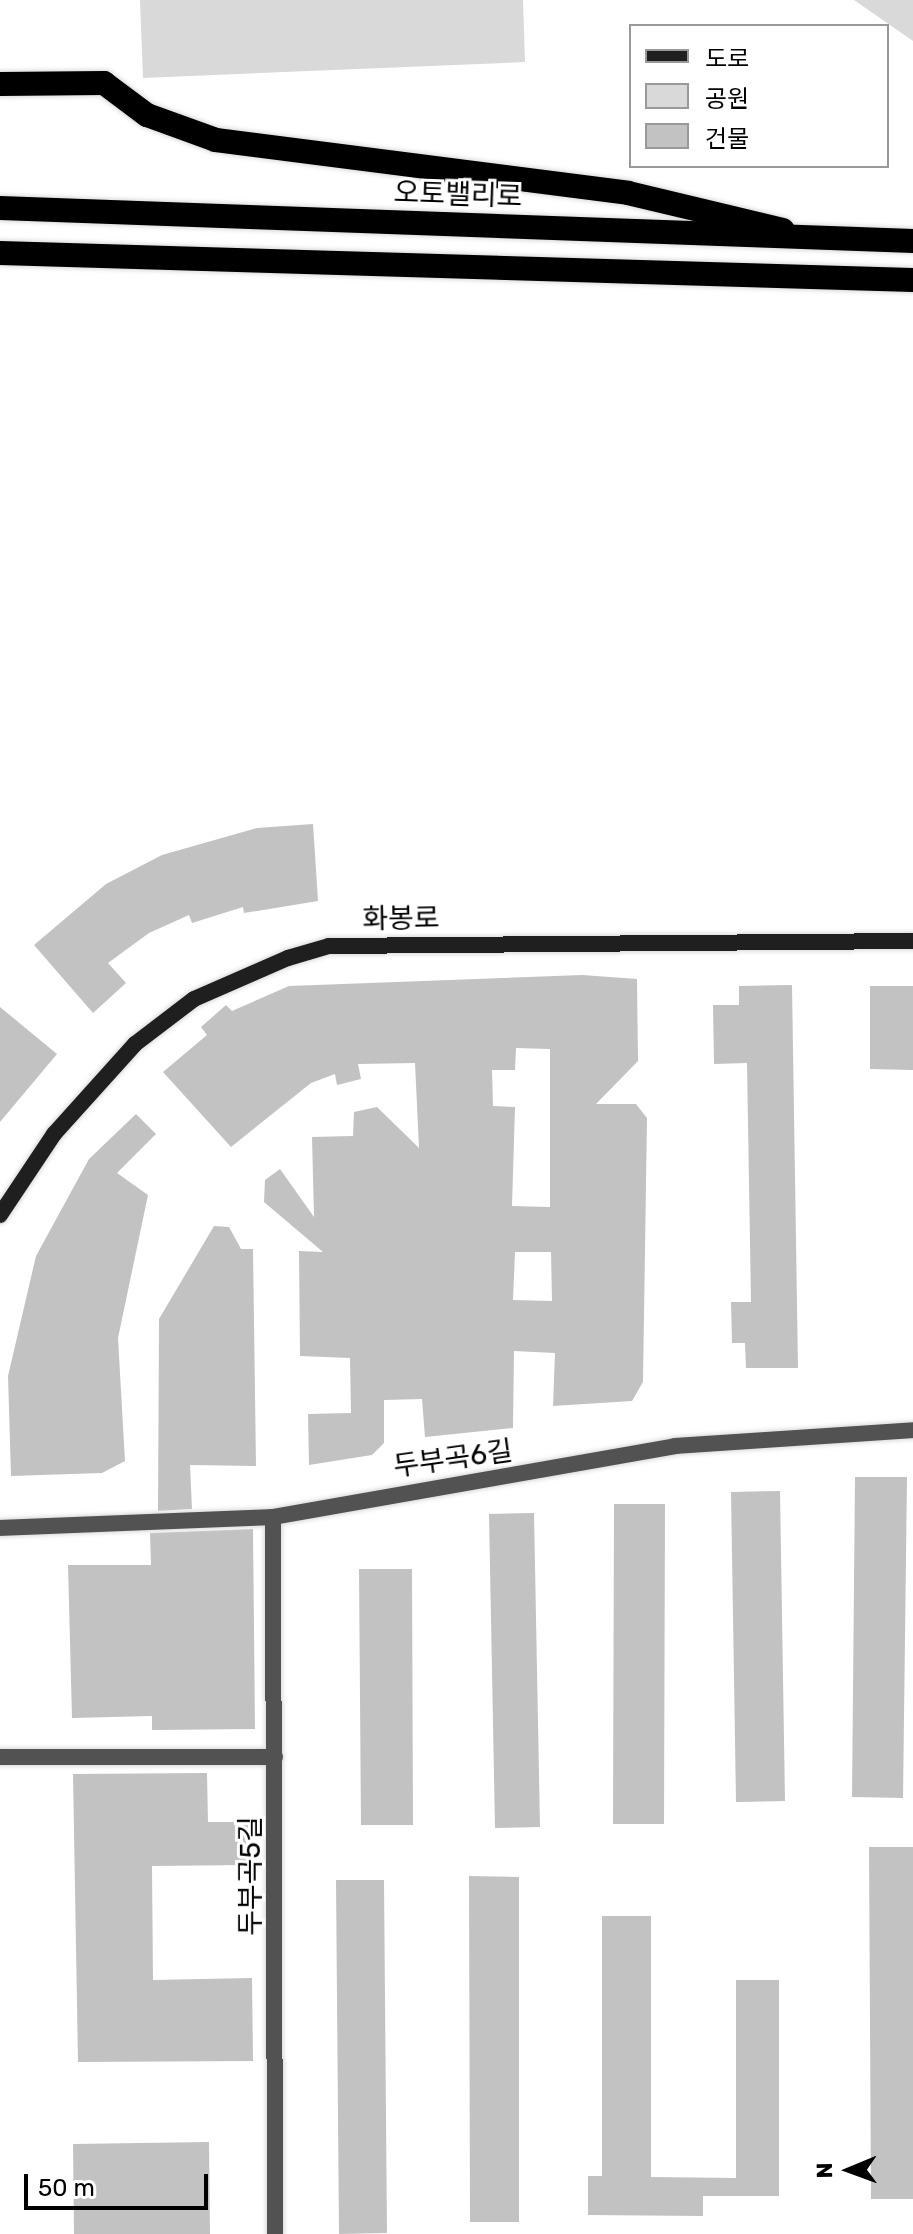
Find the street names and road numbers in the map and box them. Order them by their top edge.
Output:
street label: 오토밸리로 [393,176,523,214]
street label: 화봉로 [362,902,440,936]
street label: 두부곡6길 [391,1434,515,1484]
street label: 두부곡5길 [234,1816,268,1936]

